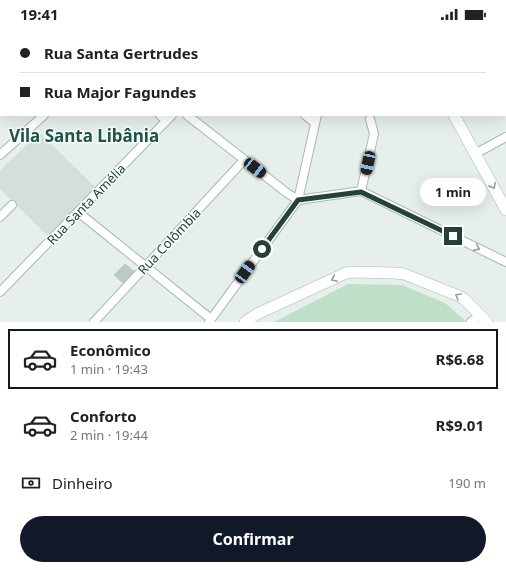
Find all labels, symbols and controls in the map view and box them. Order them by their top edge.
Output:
text: 19:41 [20,4,59,24]
text: Rua Santa Gertrudes [44,43,198,63]
text: Rua Major Fagundes [44,82,196,102]
district label: Vila Santa Libânia [9,124,159,147]
car [360,150,376,176]
car [242,156,268,180]
street label: Rua Santa Amélia [43,159,129,249]
callout: 1 min [420,178,486,206]
one-way arrow [488,182,496,189]
text: 1 min [435,183,471,201]
street label: Rua Colômbia [133,204,205,278]
route end [444,227,462,245]
route start [253,240,271,258]
one-way arrow [473,243,481,251]
car [233,259,257,285]
one-way arrow [331,274,338,282]
one-way arrow [455,293,462,300]
text: Econômico [70,340,151,360]
icon: car [22,341,58,377]
text: R$6.68 [436,349,484,369]
text: 1 min · 19:43 [70,360,148,378]
text: Conforto [70,406,137,426]
icon: car [22,407,58,443]
text: R$9.01 [436,415,484,435]
text: 2 min · 19:44 [70,426,148,444]
icon: cash [20,472,42,494]
text: Dinheiro [52,473,113,493]
text: 190 m [448,474,486,492]
button: Confirmar [20,516,486,562]

